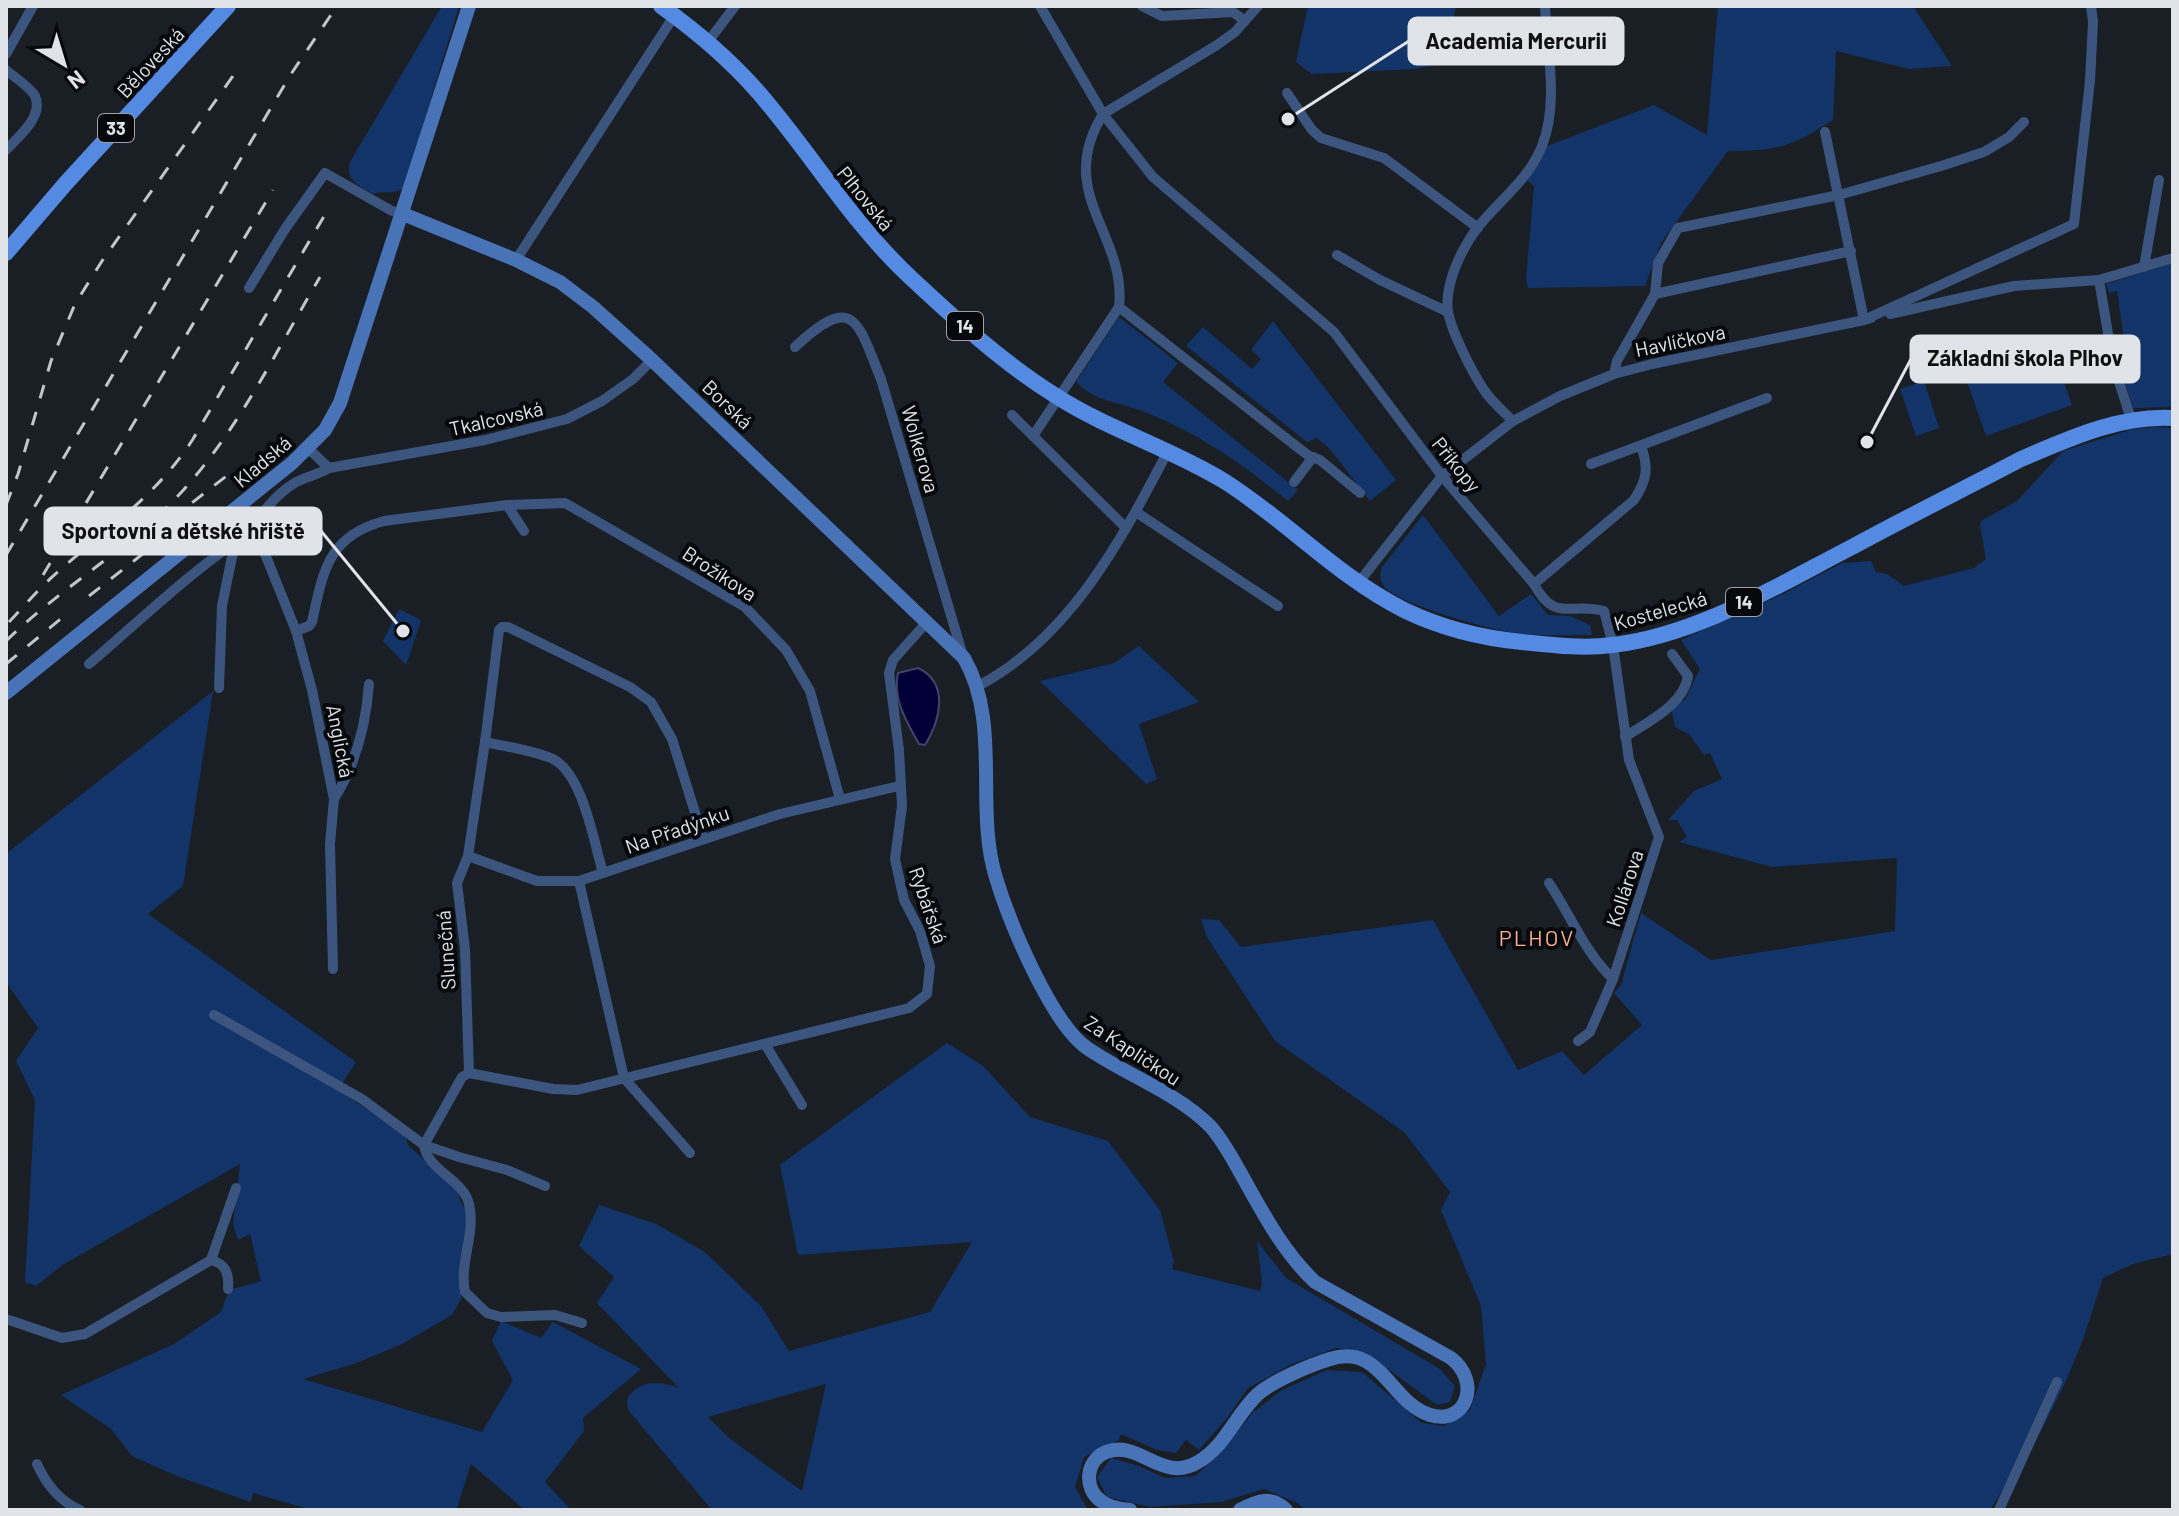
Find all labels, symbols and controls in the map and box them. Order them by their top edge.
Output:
callout: Academia Mercurii [1409,18,1623,64]
street label: Běloveská [111,22,189,102]
north arrow [24,24,104,104]
text: Academia Mercurii [1425,27,1607,53]
text: N [63,66,91,95]
road number: 33 [98,114,134,142]
street label: Plhovská [833,161,899,235]
road number: 14 [947,312,983,340]
street label: Havlíčkova [1633,319,1727,361]
callout: Základní škola Plhov [1911,336,2139,382]
text: Základní škola Plhov [1927,344,2123,370]
street label: Borská [698,374,758,434]
street label: Tkalcovská [447,396,545,440]
street label: Wolkerova [897,403,945,495]
street label: Kladská [228,430,296,492]
street label: Příkopy [1428,432,1486,496]
callout: Sportovní a dětské hřiště [45,508,321,554]
text: Sportovní a dětské hřiště [61,517,305,543]
street label: Brožíkova [678,540,762,606]
street label: Kostelecká [1611,585,1709,635]
road number: 14 [1726,588,1762,616]
street label: Anglická [322,703,360,779]
street label: Na Přadýnku [622,800,732,858]
street label: Kollárova [1600,847,1648,929]
street label: Rybářská [905,864,953,946]
street label: Slunečná [430,909,460,991]
district label: PLHOV [1499,924,1575,950]
street label: Za Kapličkou [1080,1010,1186,1090]

